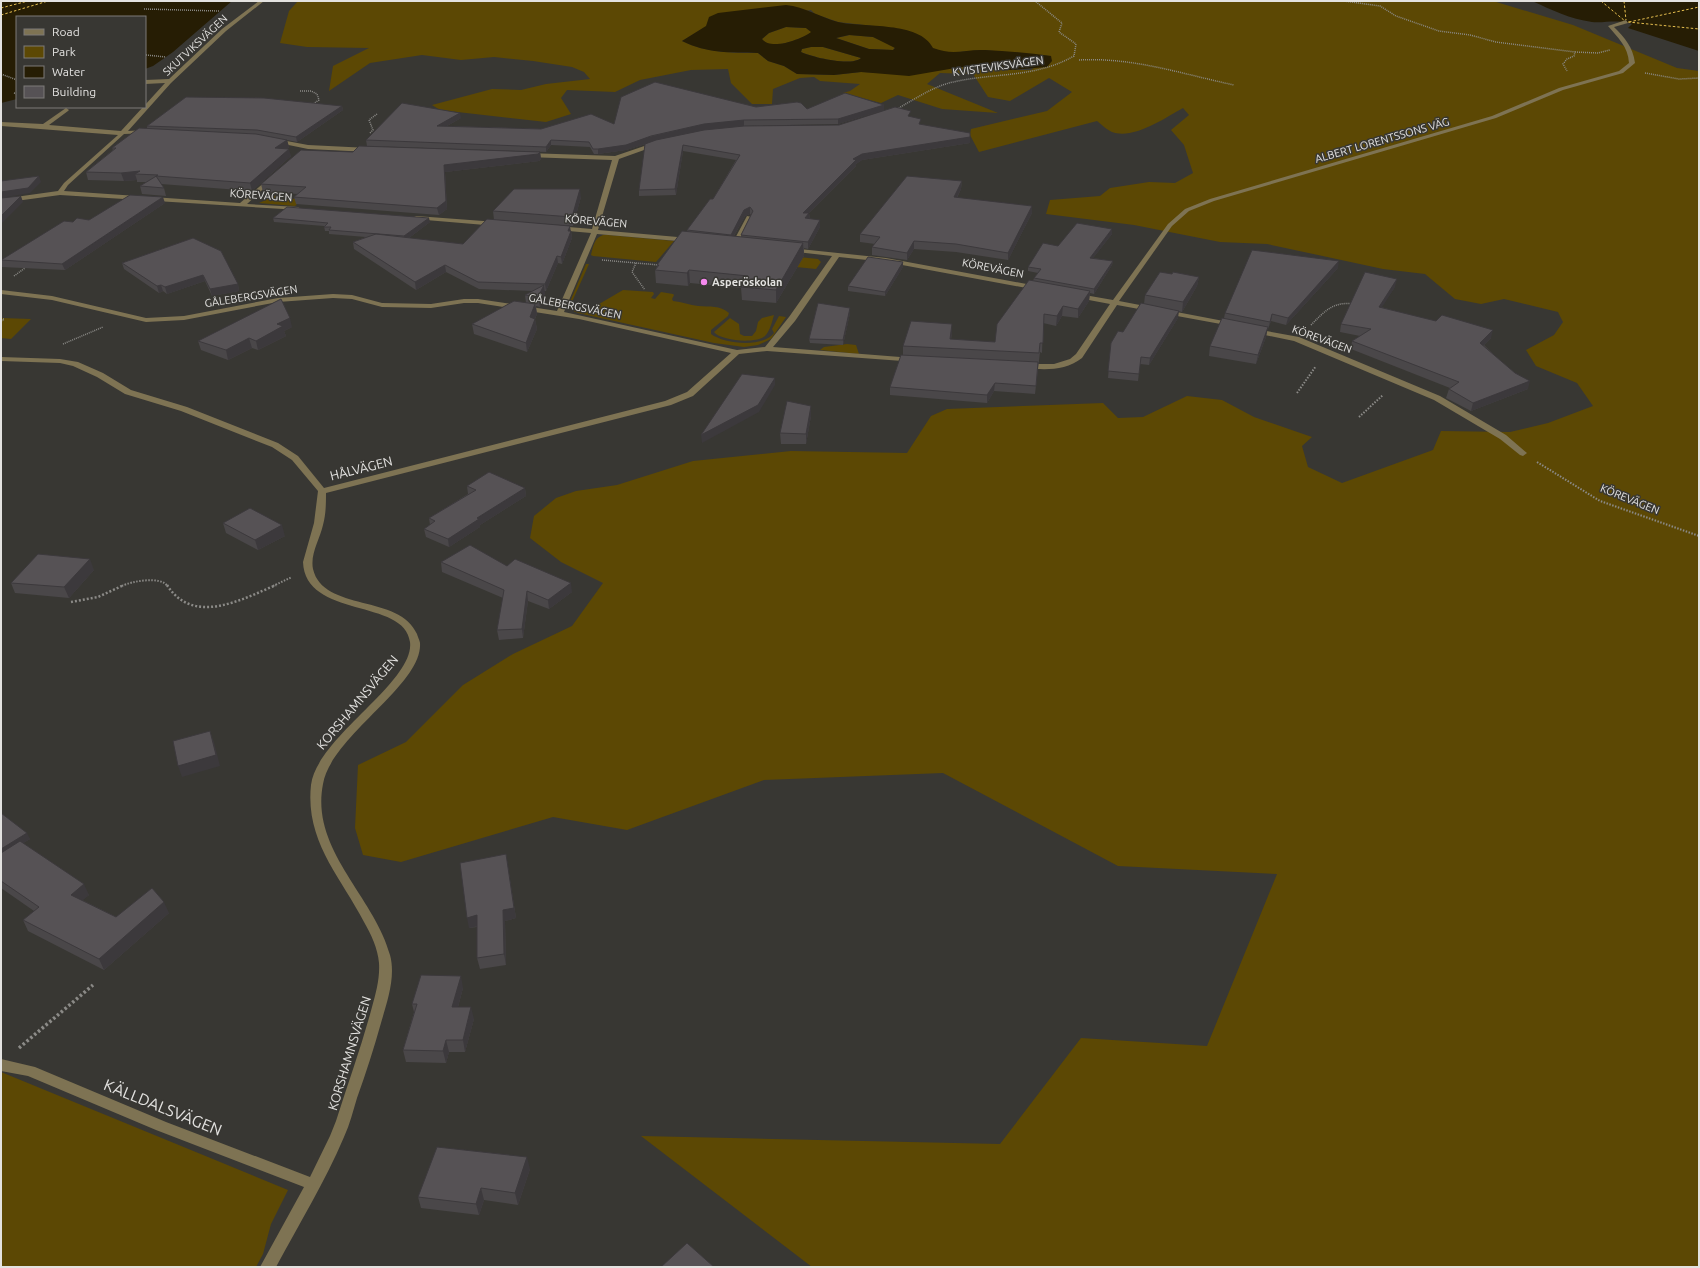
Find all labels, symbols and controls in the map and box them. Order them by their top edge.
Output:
street label: SKUTVIKSVÄGEN [160,12,230,78]
legend [16,16,146,108]
text: Road [52,25,80,38]
text: Park [52,45,76,58]
street label: KVISTEVIKSVÄGEN [952,54,1044,78]
text: Water [52,65,85,78]
text: Building [52,85,96,98]
street label: ALBERT LORENTSSONS VÄG [1313,115,1451,165]
street label: KÖREVÄGEN [229,187,293,203]
street label: KÖREVÄGEN [564,212,628,230]
street label: KÖREVÄGEN [961,256,1025,280]
place label: Asperöskolan [712,276,783,288]
marker: Asperöskolan [699,277,709,287]
street label: GÅLEBERGSVÄGEN [204,283,298,309]
street label: GÅLEBERGSVÄGEN [528,291,622,321]
street label: KÖREVÄGEN [1290,323,1354,355]
street label: HÅLVÄGEN [328,452,394,483]
street label: KÖREVÄGEN [1599,482,1661,516]
street label: KORSHAMNSVÄGEN [313,651,400,752]
street label: KORSHAMNSVÄGEN [324,994,373,1112]
street label: KÄLLDALSVÄGEN [101,1075,225,1139]

